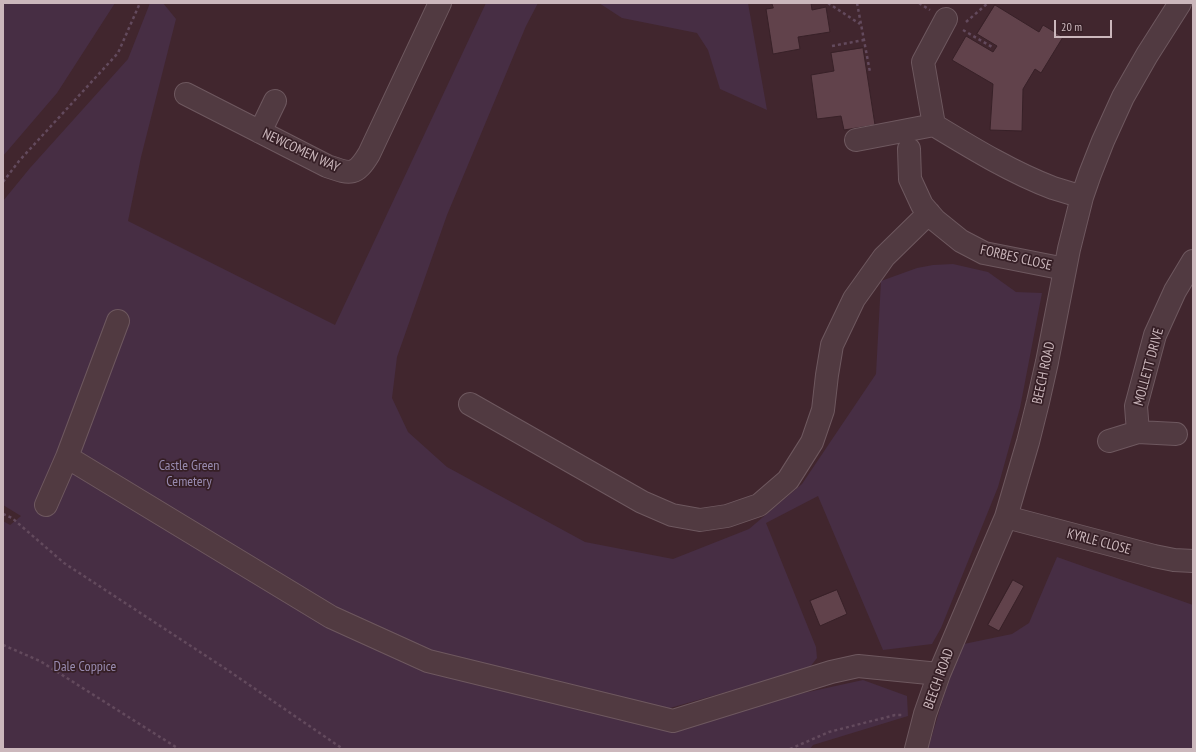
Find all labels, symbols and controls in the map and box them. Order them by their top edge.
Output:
scale bar [1056,12,1114,38]
text: 20 m [1061,19,1082,34]
street label: NEWCOMEN WAY [260,126,342,176]
street label: FORBES CLOSE [979,242,1053,274]
street label: MOLLETT DRIVE [1131,326,1167,408]
street label: BEECH ROAD [1029,340,1059,406]
park label: Castle Green Cemetery [159,458,219,490]
street label: KYRLE CLOSE [1065,525,1133,559]
street label: BEECH ROAD [920,646,958,712]
park label: Dale Coppice [54,659,116,675]

